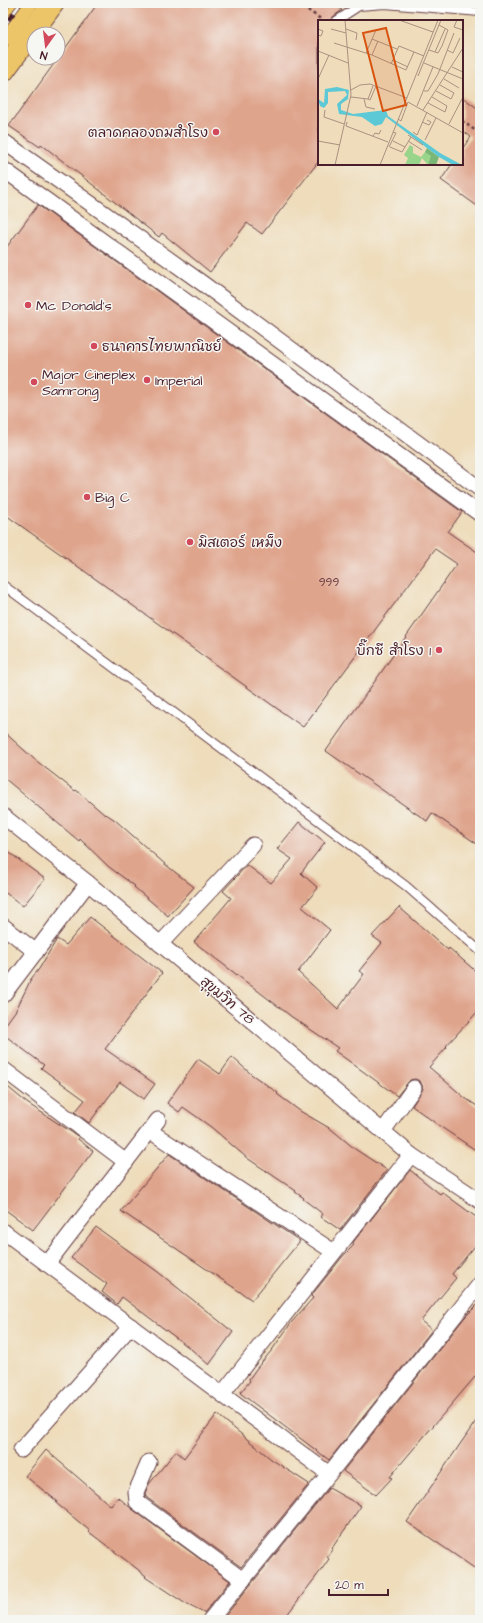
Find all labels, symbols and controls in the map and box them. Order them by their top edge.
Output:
inset map [318,20,463,165]
north arrow [26,26,66,66]
text: N [38,47,49,63]
place label: ตลาดคลองถมสำโรง [88,123,208,143]
marker: ตลาดคลองถมสำโรง [211,127,221,137]
place label: Mc Donald's [36,296,112,316]
marker: Mc Donald's [23,300,33,310]
place label: ธนาคารไทยพาณิชย์ [102,337,222,357]
marker: ธนาคารไทยพาณิชย์ [89,341,99,351]
place label: Major Cineplex Samrong [42,365,136,401]
place label: Imperial [155,371,203,391]
marker: Imperial [142,375,152,385]
marker: Major Cineplex Samrong [29,377,39,387]
place label: Big C [95,488,130,508]
marker: Big C [82,492,92,502]
place label: มิสเตอร์ เหม็ง [198,533,282,553]
marker: มิสเตอร์ เหม็ง [185,537,195,547]
house number: 999 [319,574,339,591]
place label: บิ๊กซี สำโรง 1 [356,639,431,661]
marker: บิ๊กซี สำโรง 1 [434,645,444,655]
street label: สุขุมวิท 78 [196,972,259,1029]
scale bar [329,1571,388,1597]
text: 20 m [335,1577,364,1594]

